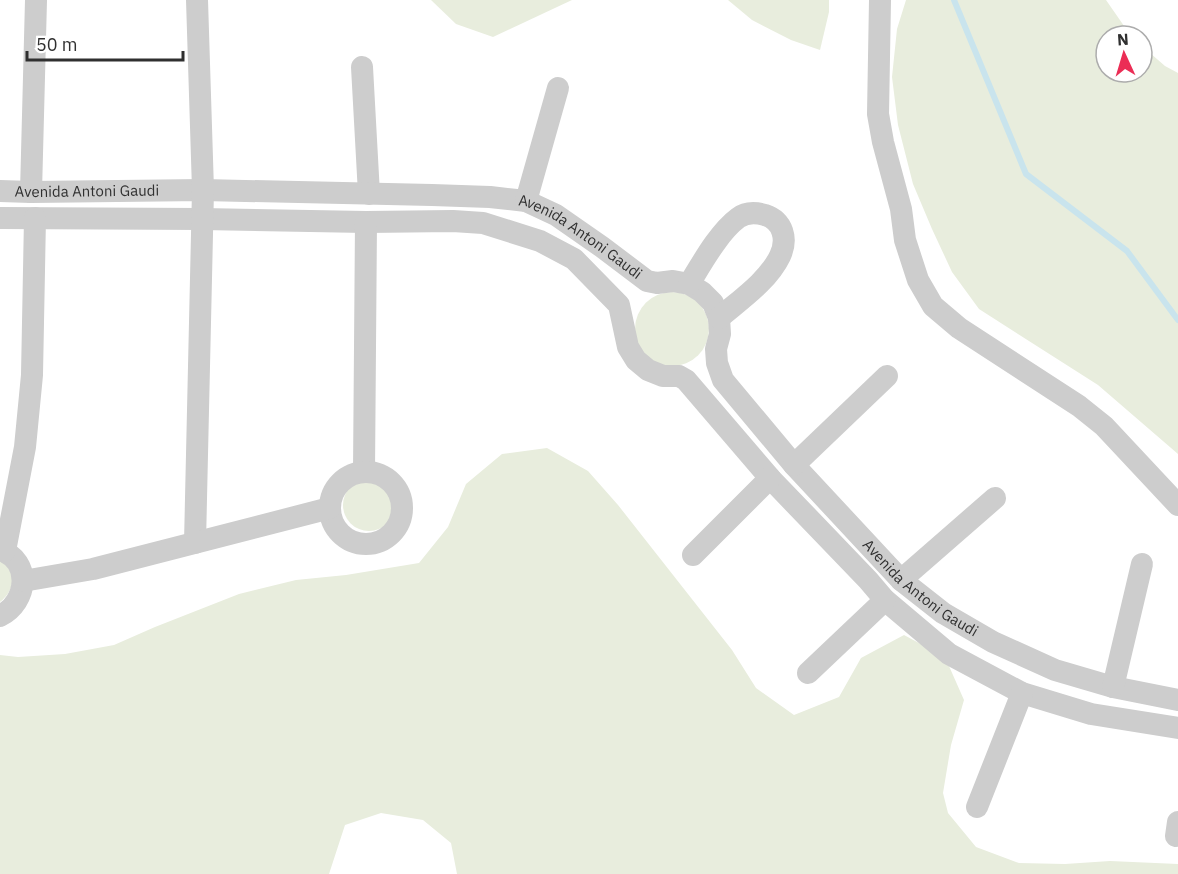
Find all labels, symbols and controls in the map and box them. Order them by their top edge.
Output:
scale bar [27,24,183,62]
north arrow [1094,24,1154,84]
text: N [1116,29,1129,49]
text: 50 m [36,33,78,56]
street label: Avenida Antoni Gaudi [14,181,159,201]
street label: Avenida Antoni Gaudi [517,190,646,283]
street label: Avenida Antoni Gaudi [859,535,982,640]

